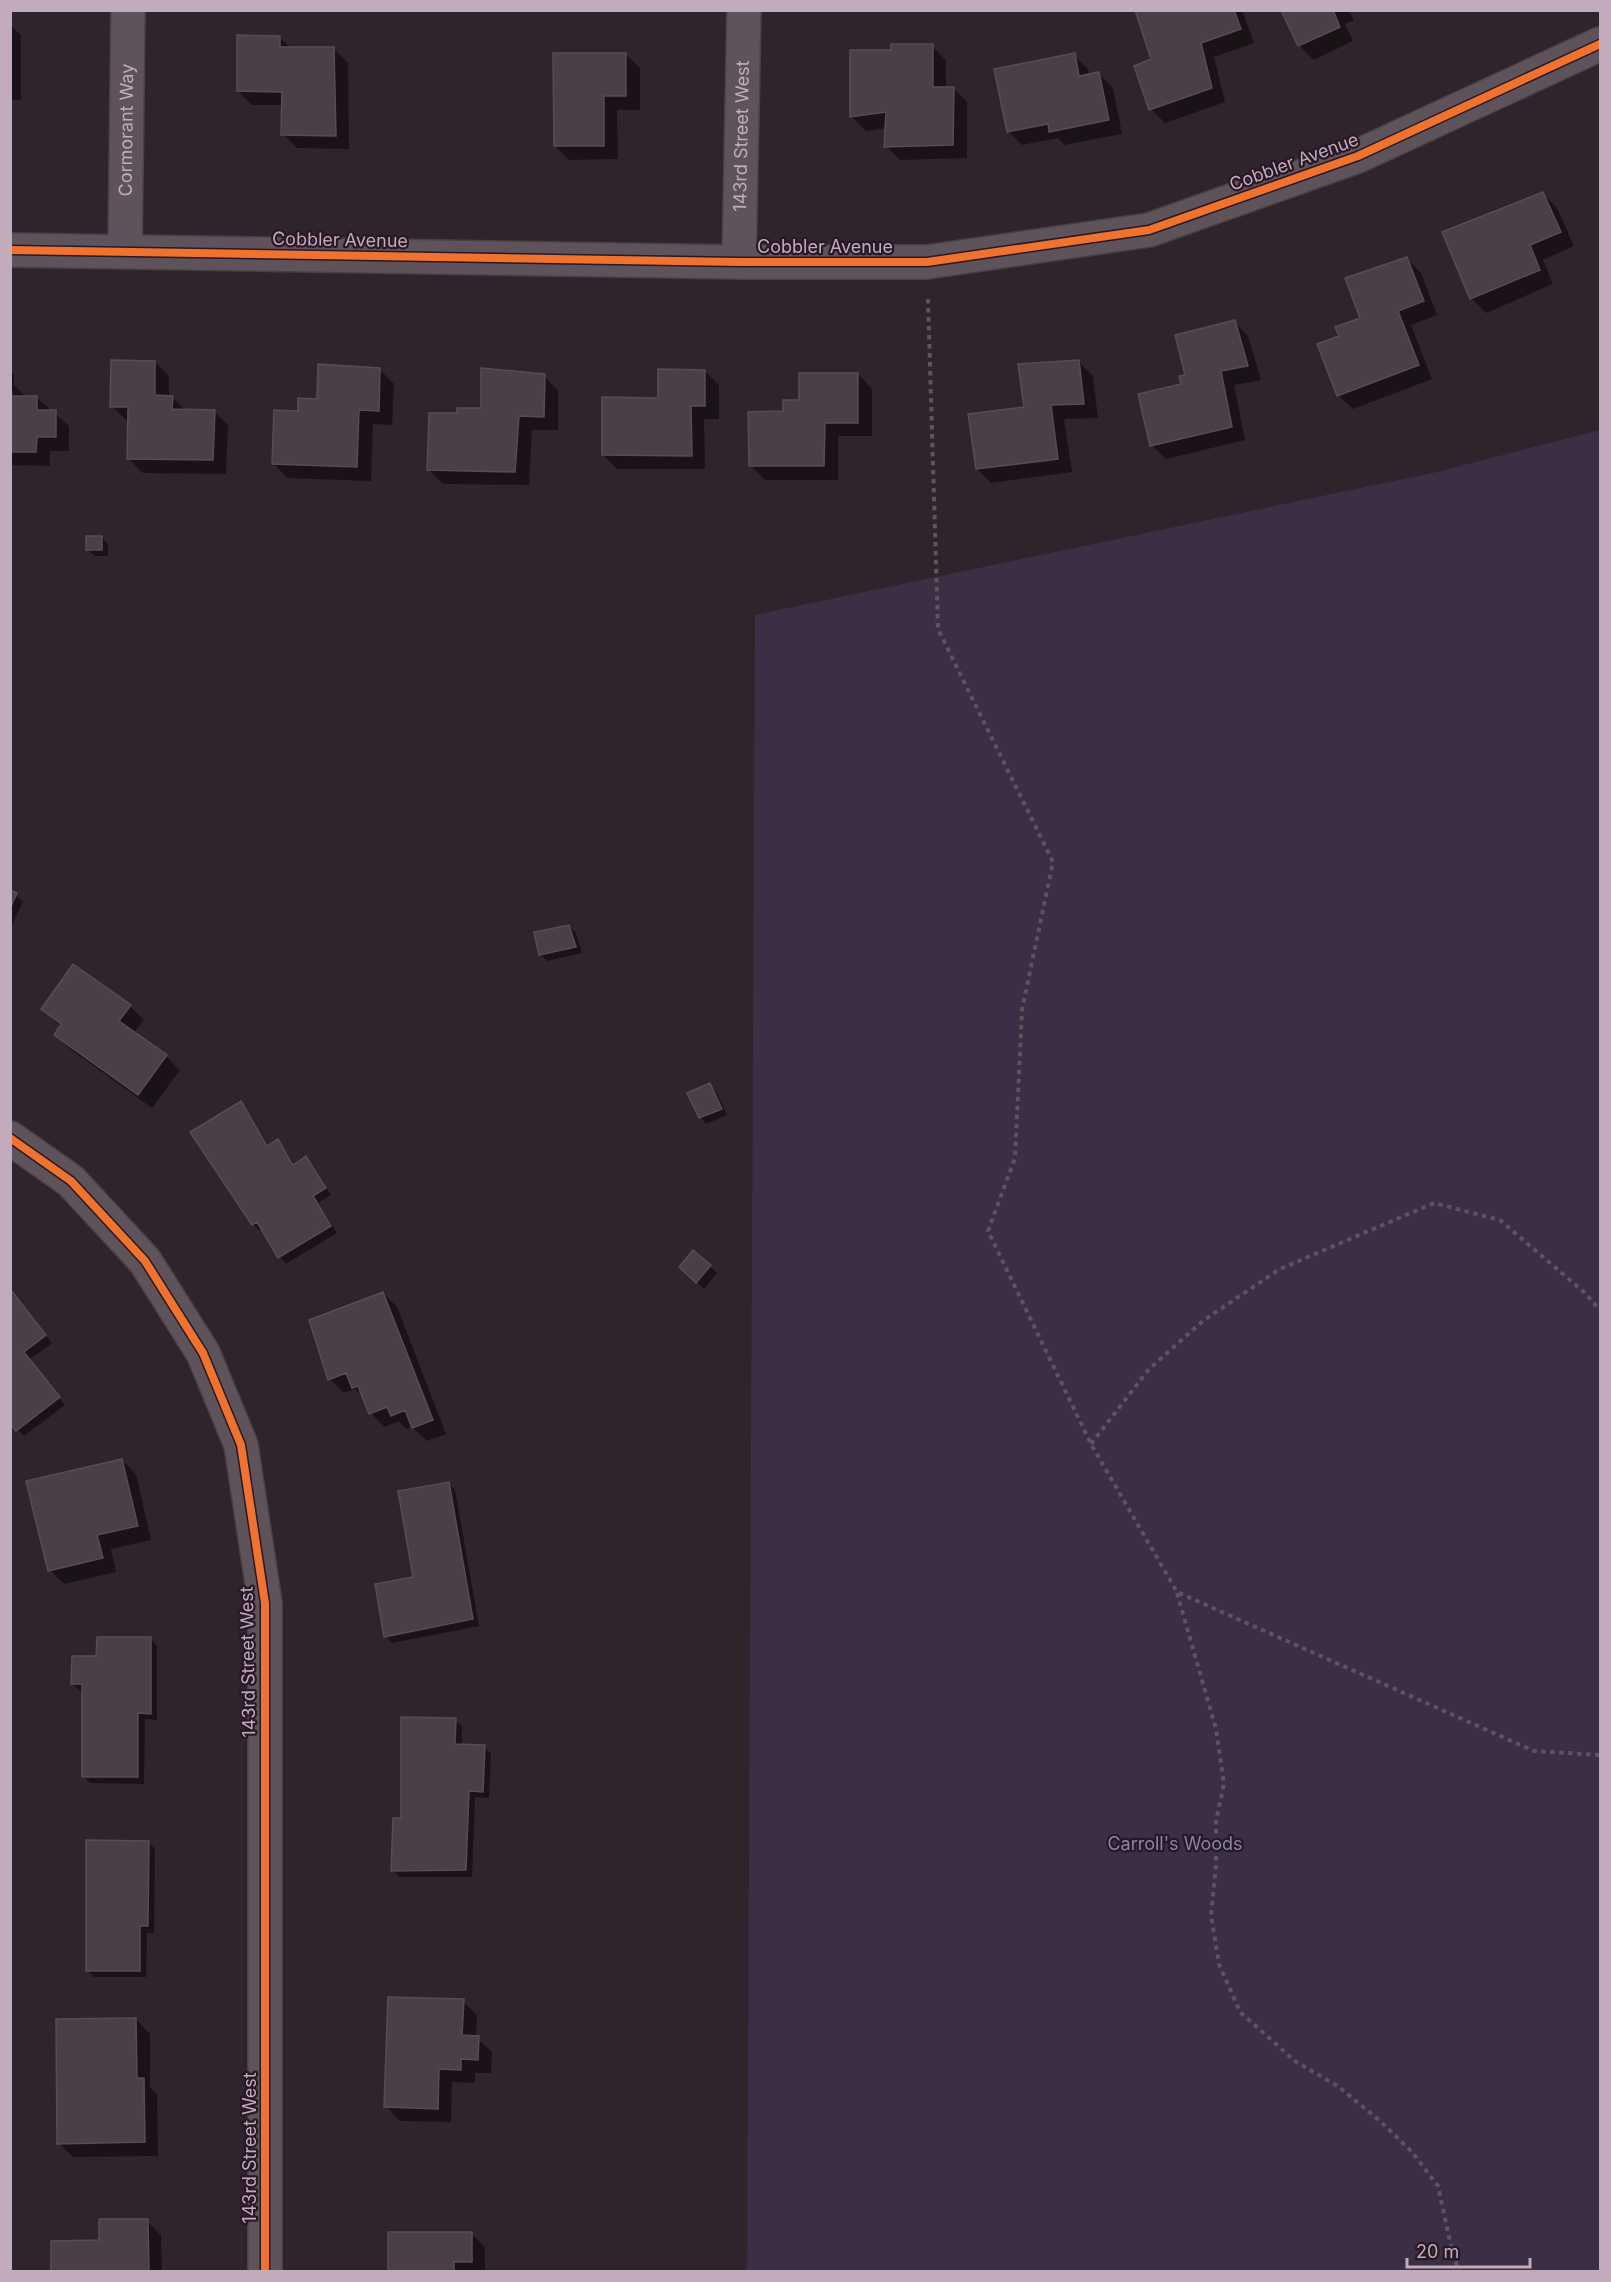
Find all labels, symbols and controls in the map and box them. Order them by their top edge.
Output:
street label: 143rd Street West [729,60,753,212]
street label: Cormorant Way [115,63,137,197]
street label: Cobbler Avenue [1226,128,1361,195]
street label: Cobbler Avenue [272,228,408,251]
street label: Cobbler Avenue [757,236,893,257]
street label: 143rd Street West [236,1586,259,1738]
park label: Carroll's Woods [1107,1833,1243,1854]
street label: 143rd Street West [239,2072,260,2224]
scale bar [1407,2231,1530,2269]
text: 20 m [1416,2241,1459,2262]

